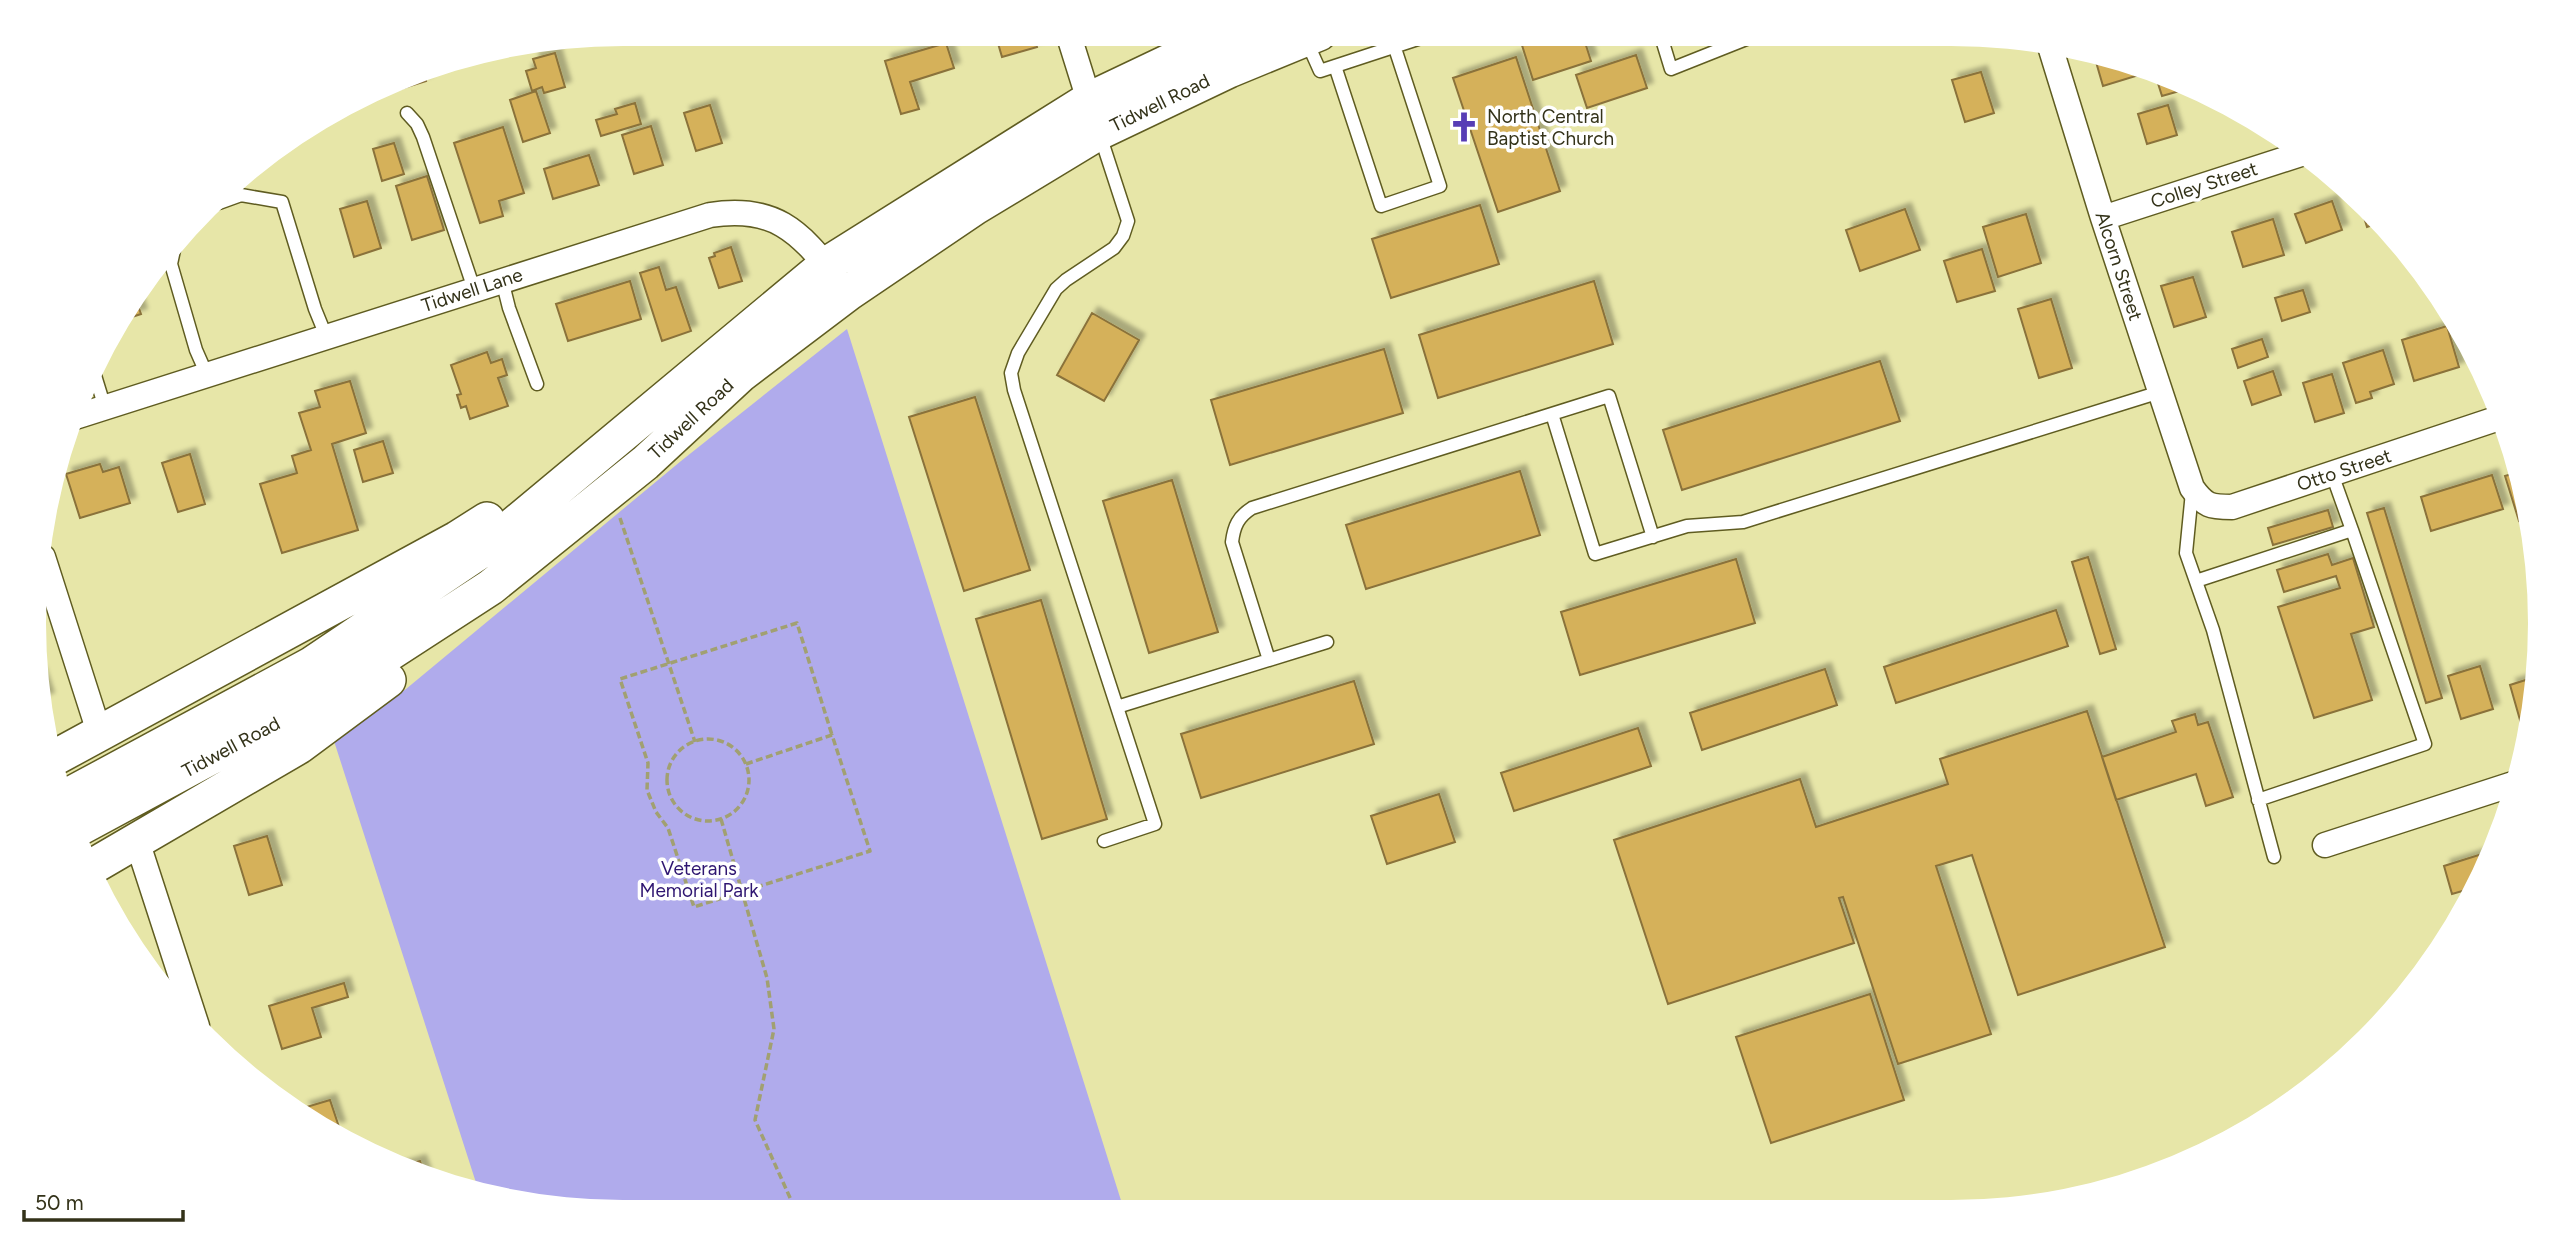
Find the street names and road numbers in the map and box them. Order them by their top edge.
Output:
street label: Tidwell Road [1106,69,1214,137]
street label: Colley Street [2148,157,2260,213]
street label: Alcorn Street [2091,209,2147,323]
street label: Tidwell Lane [419,263,525,317]
street label: Tidwell Road [644,374,738,464]
street label: Otto Street [2294,444,2394,496]
street label: Tidwell Road [178,712,284,782]

